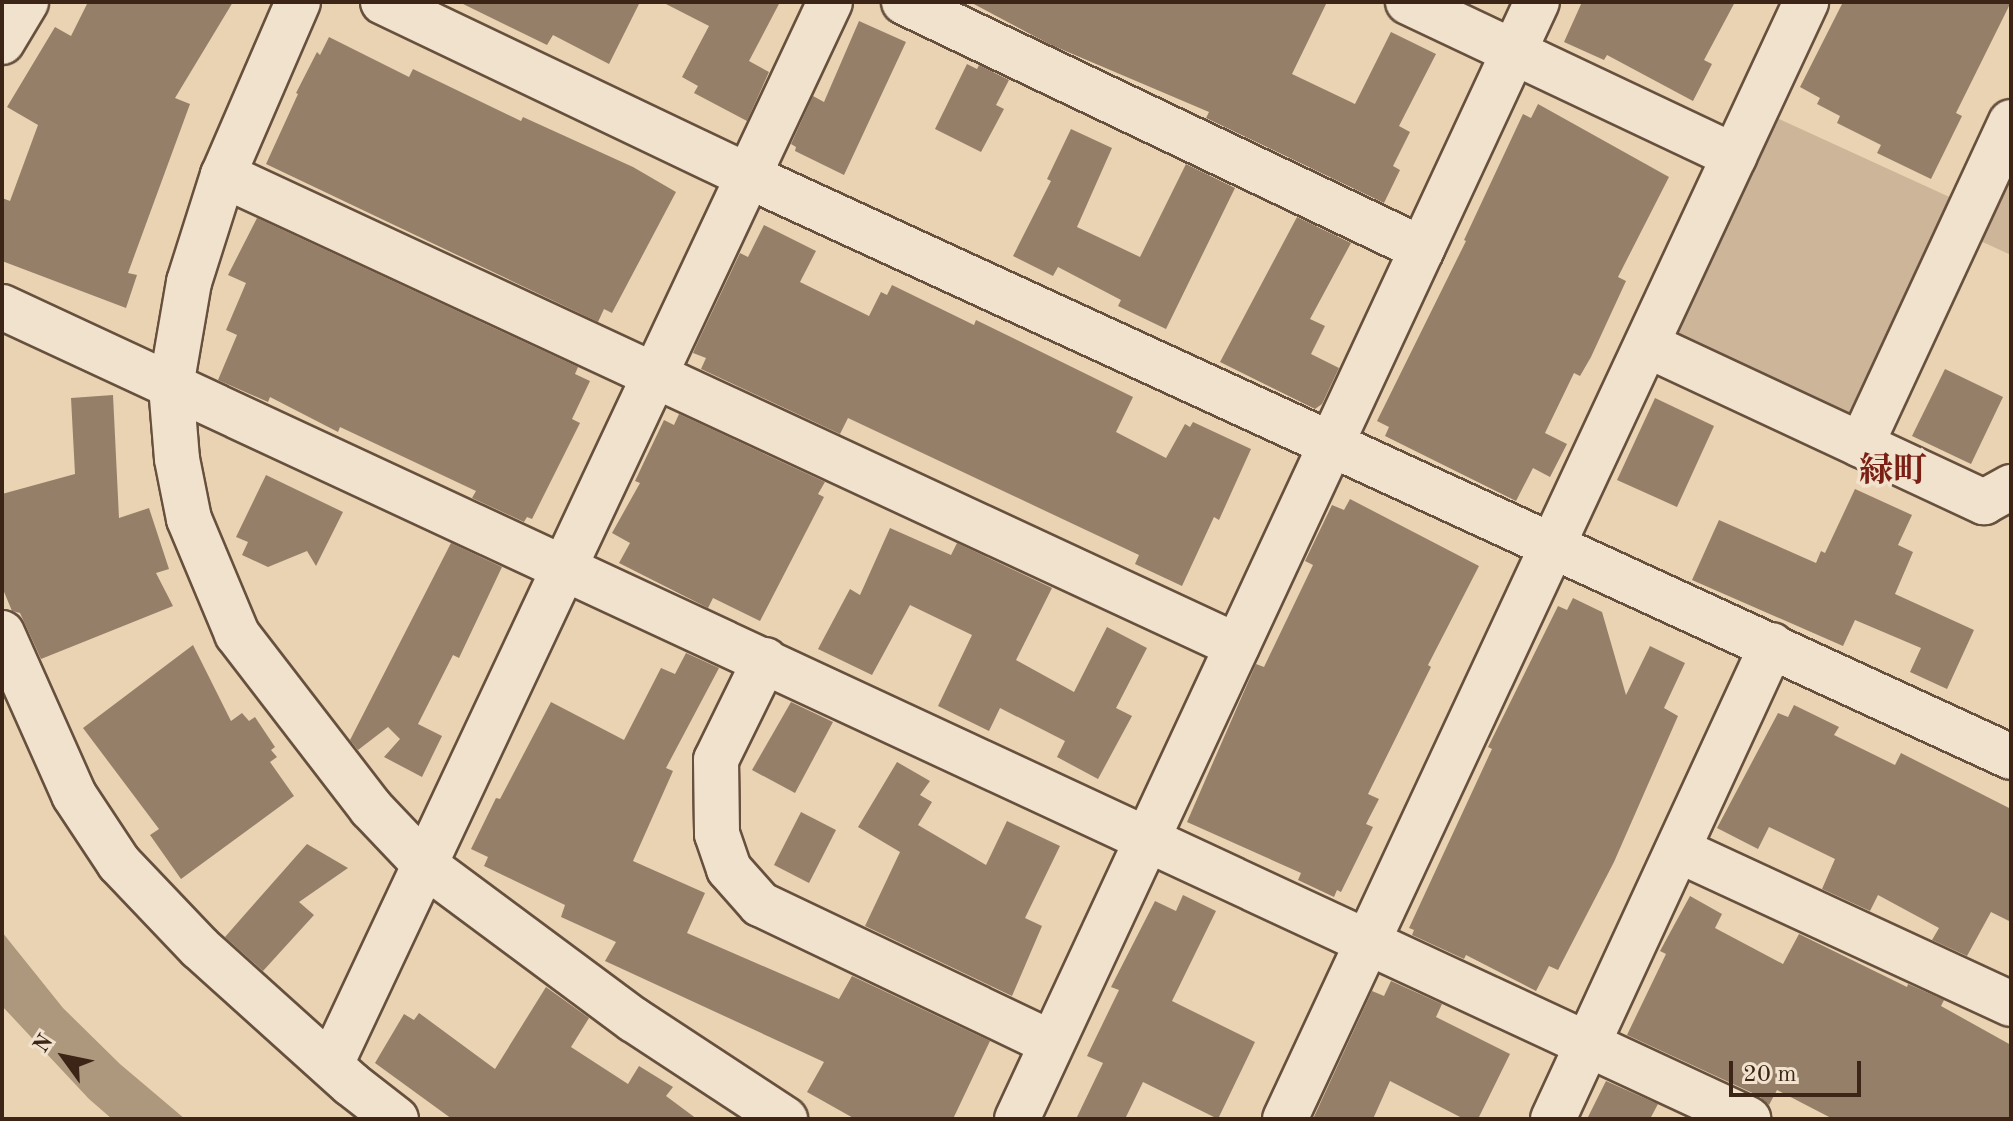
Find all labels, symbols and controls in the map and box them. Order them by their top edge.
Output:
district label: 緑町 [1859,453,1927,493]
north arrow [24,1017,104,1097]
text: N [30,1031,58,1057]
scale bar [1733,1045,1865,1095]
text: 20 m [1743,1063,1797,1087]

